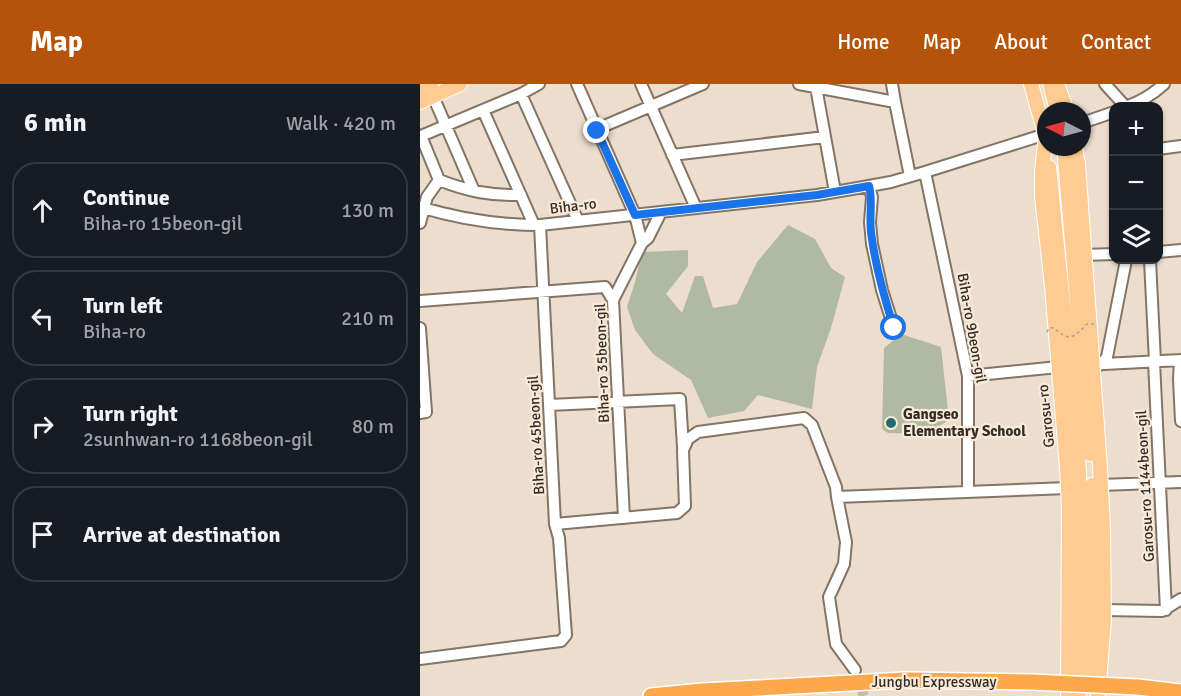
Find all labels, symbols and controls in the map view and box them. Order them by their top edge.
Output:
text: Map [30,25,83,59]
text: Home [837,29,890,55]
text: Map [923,29,961,55]
text: About [994,29,1048,55]
text: Contact [1081,29,1151,55]
north arrow [1037,102,1091,156]
map controls [1109,102,1163,264]
button: + [1109,102,1163,156]
text: 6 min [24,107,87,139]
text: Walk · 420 m [286,111,396,136]
route end [583,117,609,143]
button: − [1109,156,1163,210]
text: Continue [83,184,170,211]
icon: ahead [26,194,59,227]
street label: Biha-ro [548,194,598,218]
text: 130 m [341,198,394,223]
button: layers [1109,210,1163,264]
text: Biha-ro 15beon-gil [83,211,243,236]
street label: Biha-ro 9beon-gil [953,271,991,385]
text: Turn left [83,292,163,319]
icon: left [26,302,59,335]
street label: Biha-ro 35beon-gil [591,303,613,423]
text: 210 m [341,306,394,331]
route start [880,314,906,340]
text: Biha-ro [83,319,146,344]
street label: Biha-ro 45beon-gil [524,375,548,495]
street label: Garosu-ro [1034,383,1058,448]
text: Turn right [83,400,178,427]
place label: Gangseo Elementary School [903,405,1026,440]
icon: right [26,410,59,443]
street label: Garosu-ro 1144beon-gil [1132,410,1158,562]
text: 80 m [352,414,394,439]
marker: Gangseo Elementary School [884,416,898,430]
text: 2sunhwan-ro 1168beon-gil [83,427,313,452]
icon: arrive [26,518,59,551]
text: Arrive at destination [83,521,280,548]
street label: Jungbu Expressway [872,673,996,691]

